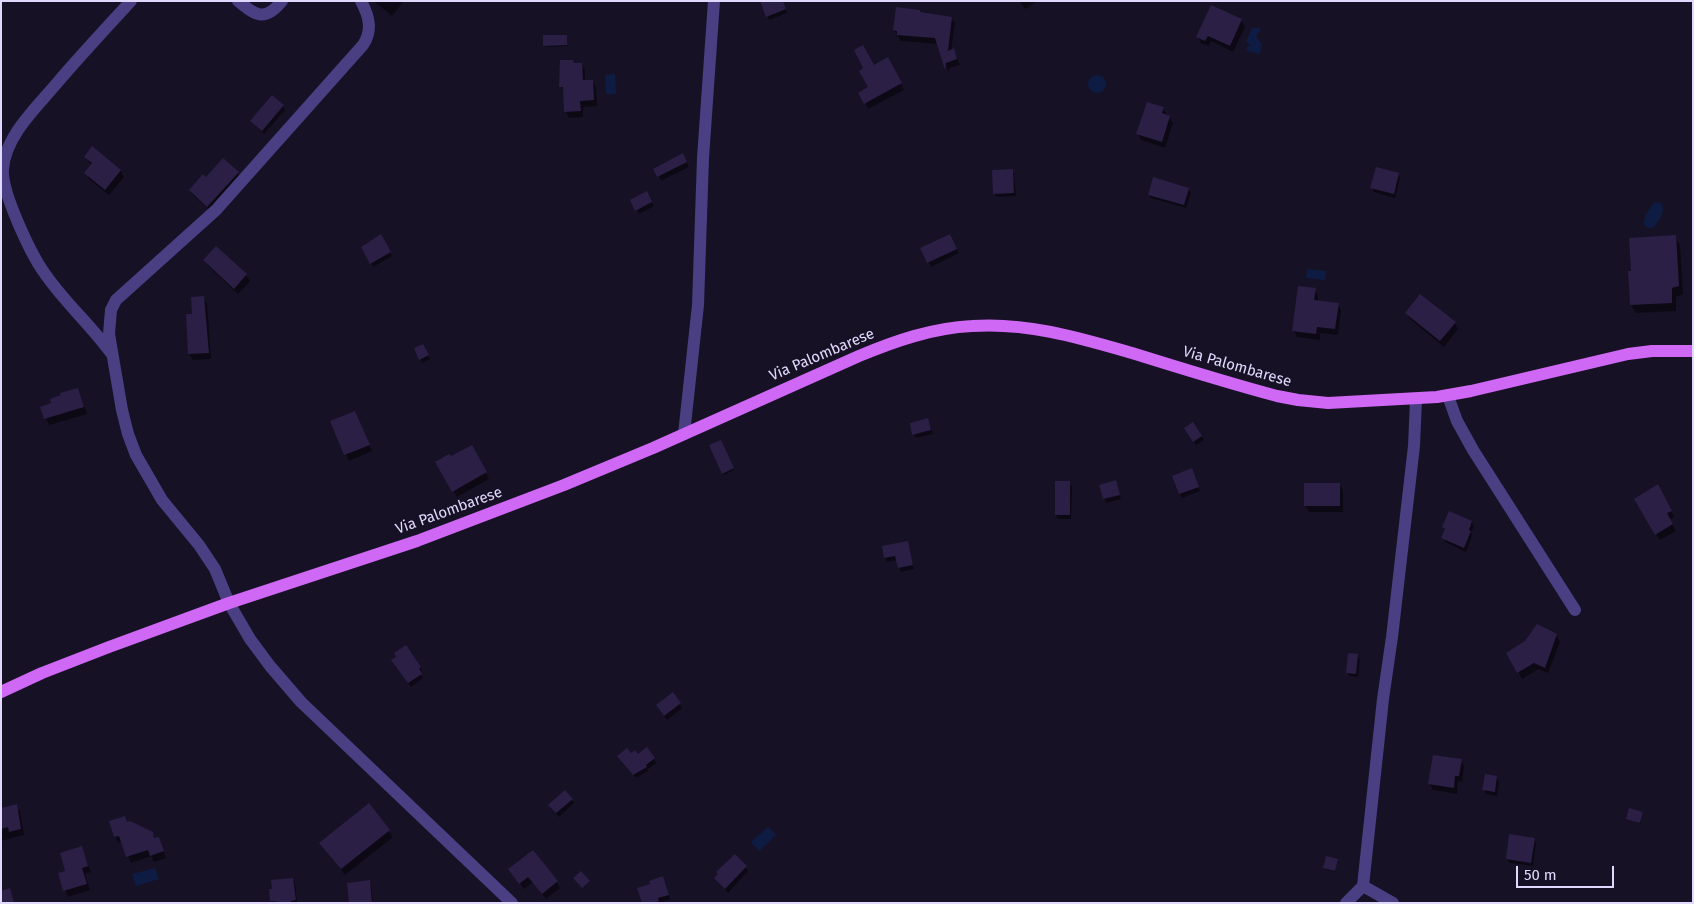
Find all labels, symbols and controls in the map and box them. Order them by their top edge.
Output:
street label: Via Palombarese [767,325,877,385]
street label: Via Palombarese [1181,343,1293,391]
street label: Via Palombarese [393,483,505,539]
scale bar [1519,856,1616,888]
text: 50 m [1524,866,1557,884]

